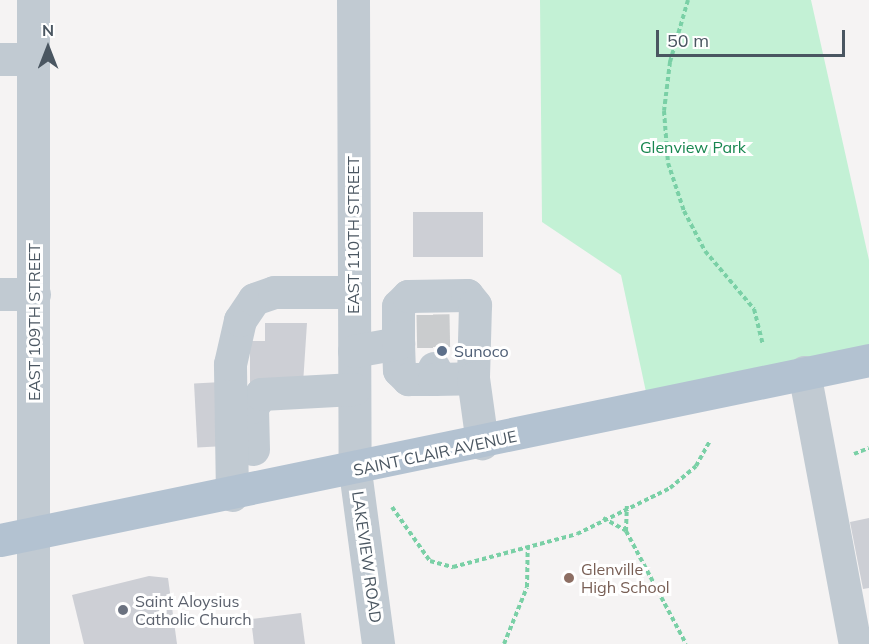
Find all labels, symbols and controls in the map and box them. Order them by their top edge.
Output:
north arrow [18,18,78,78]
scale bar [659,18,848,56]
text: N [42,20,54,40]
text: 50 m [667,29,709,52]
park label: Glenview Park [640,137,746,157]
street label: EAST 110TH STREET [343,156,363,314]
street label: EAST 109TH STREET [24,243,44,401]
place label: Sunoco [454,341,509,361]
marker: Sunoco [435,344,449,358]
street label: SAINT CLAIR AVENUE [352,426,518,480]
street label: LAKEVIEW ROAD [348,490,386,624]
place label: Glenville High School [581,559,670,597]
marker: Glenville High School [562,571,576,585]
place label: Saint Aloysius Catholic Church [135,591,252,629]
marker: Saint Aloysius Catholic Church [116,603,130,617]

